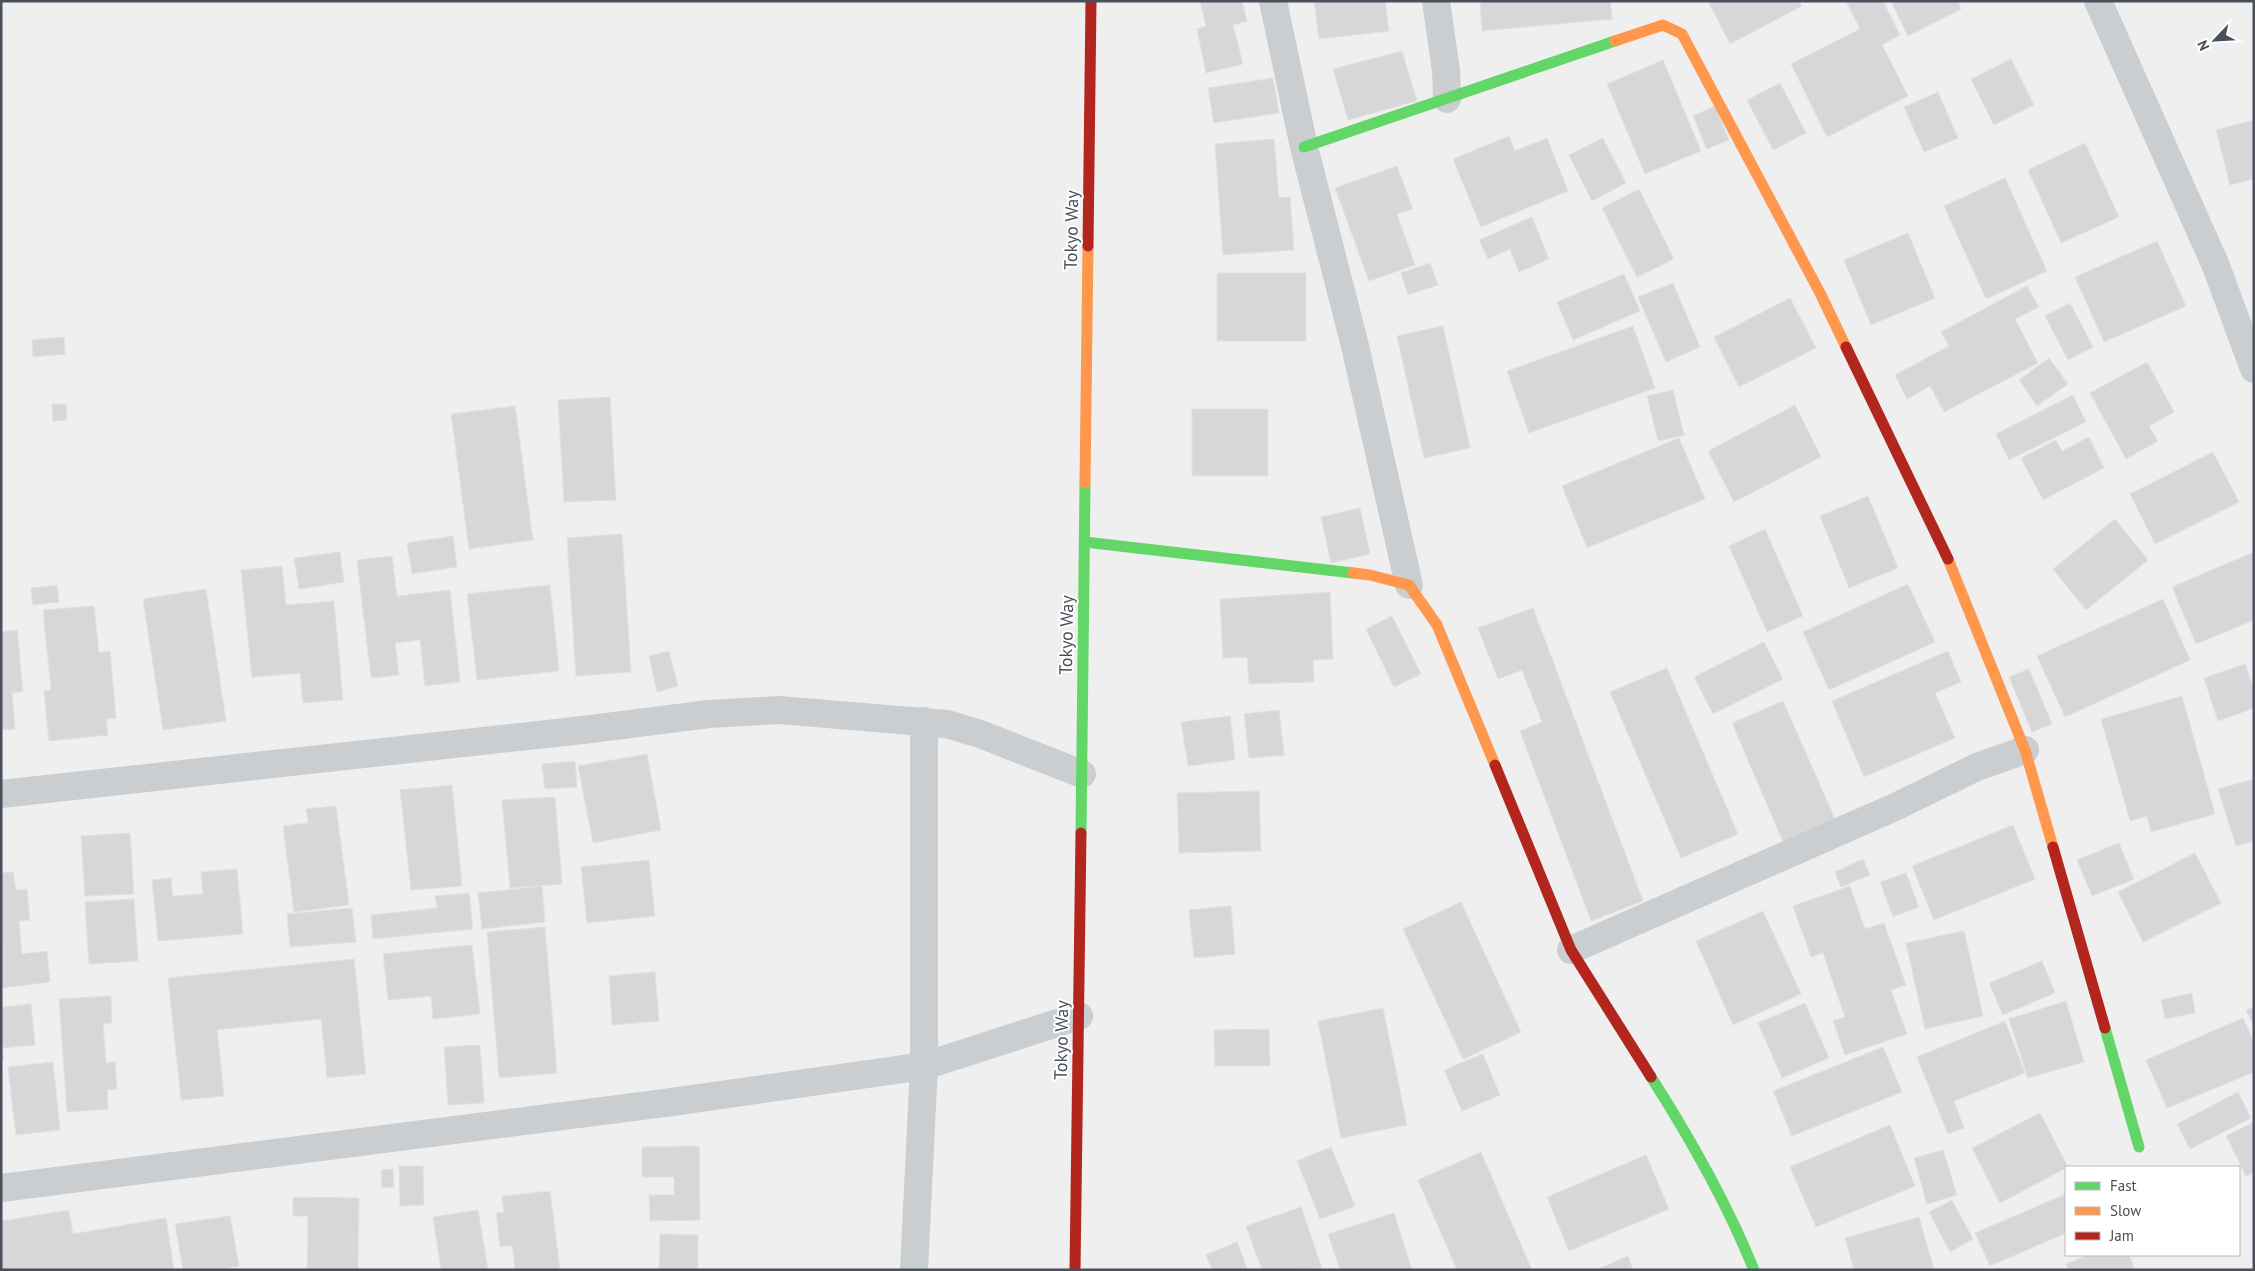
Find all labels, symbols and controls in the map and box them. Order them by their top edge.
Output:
north arrow [2190,15,2240,65]
text: N [2193,38,2213,53]
street label: Tokyo Way [1059,189,1083,270]
street label: Tokyo Way [1054,594,1078,675]
street label: Tokyo Way [1049,999,1073,1080]
legend [2065,1166,2240,1256]
text: Fast [2110,1176,2137,1195]
text: Slow [2110,1201,2141,1220]
text: Jam [2109,1226,2134,1245]

